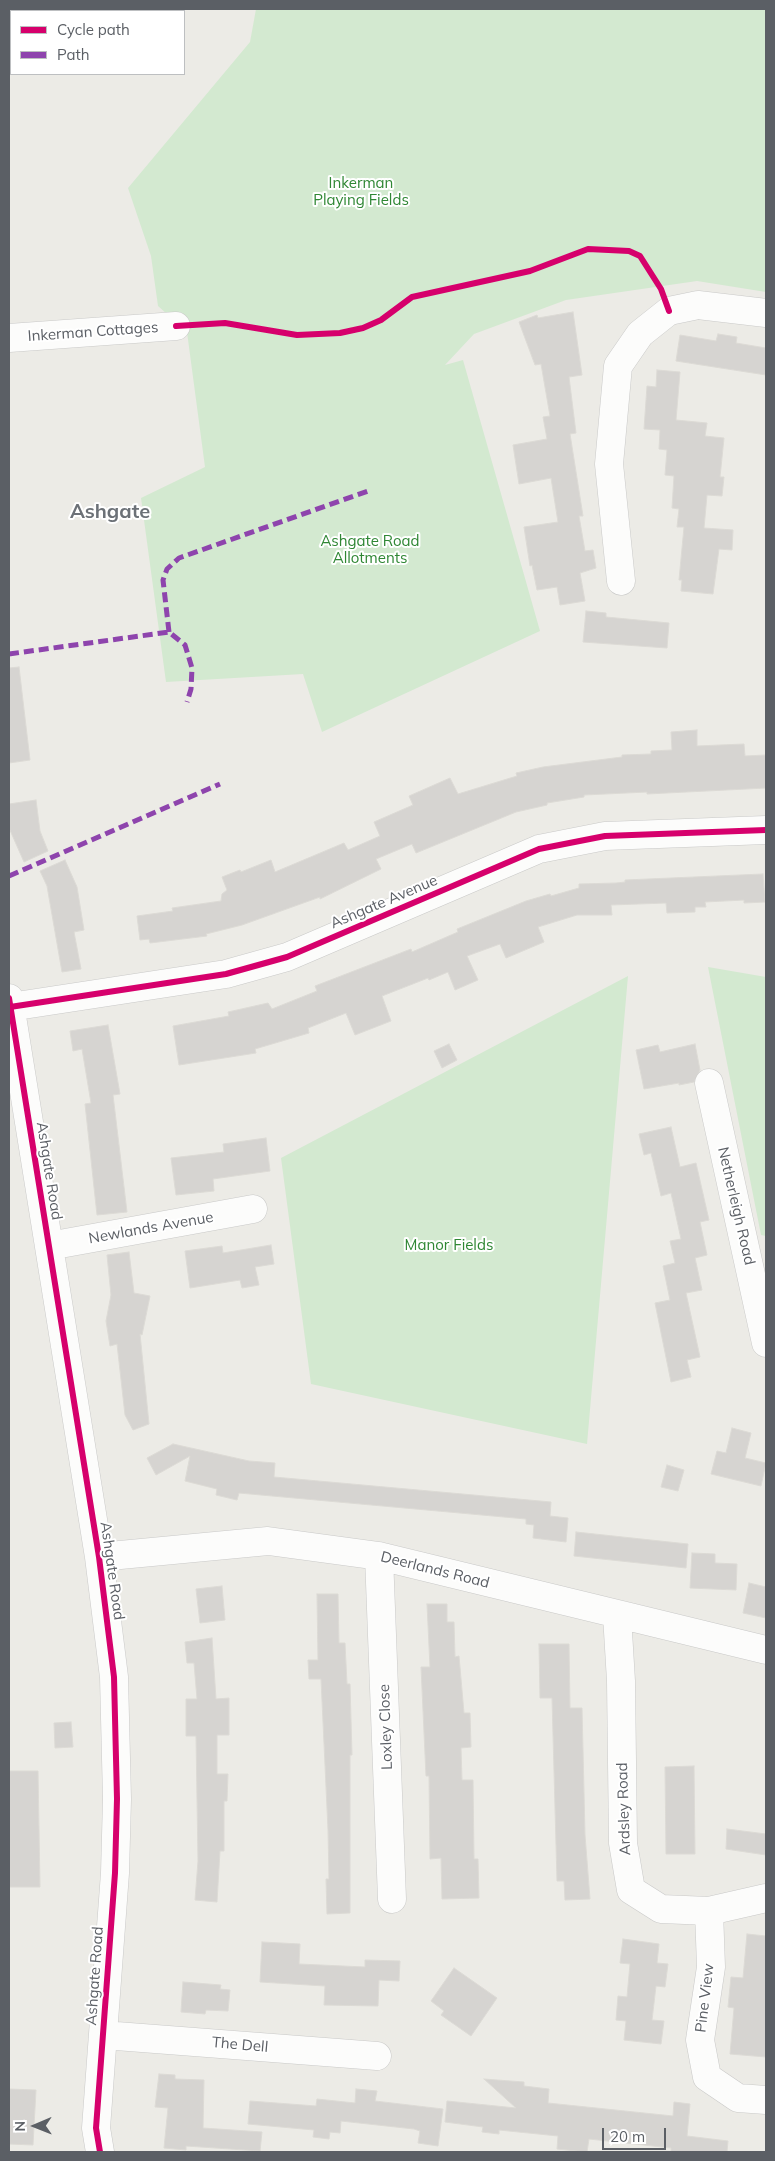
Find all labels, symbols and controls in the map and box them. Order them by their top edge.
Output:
legend [10,10,185,75]
text: Cycle path [57,20,130,39]
text: Path [57,45,89,64]
park label: Inkerman Playing Fields [313,174,409,209]
street label: Inkerman Cottages [27,318,159,346]
district label: Ashgate [70,500,150,524]
park label: Ashgate Road Allotments [320,532,420,567]
street label: Ashgate Avenue [328,871,440,933]
street label: Ashgate Road [32,1121,66,1221]
street label: Netherleigh Road [714,1145,758,1267]
street label: Newlands Avenue [87,1208,215,1248]
park label: Manor Fields [405,1236,493,1254]
street label: Ashgate Road [96,1521,128,1621]
street label: Deerlands Road [379,1548,491,1592]
street label: Loxley Close [376,1684,396,1770]
street label: Ardsley Road [613,1762,635,1856]
street label: Ashgate Road [83,1926,107,2026]
street label: Pine View [692,1962,718,2034]
street label: The Dell [211,2034,269,2056]
north arrow [10,2101,60,2151]
scale bar [605,2118,669,2150]
text: N [11,2121,29,2132]
text: 20 m [610,2127,645,2146]

